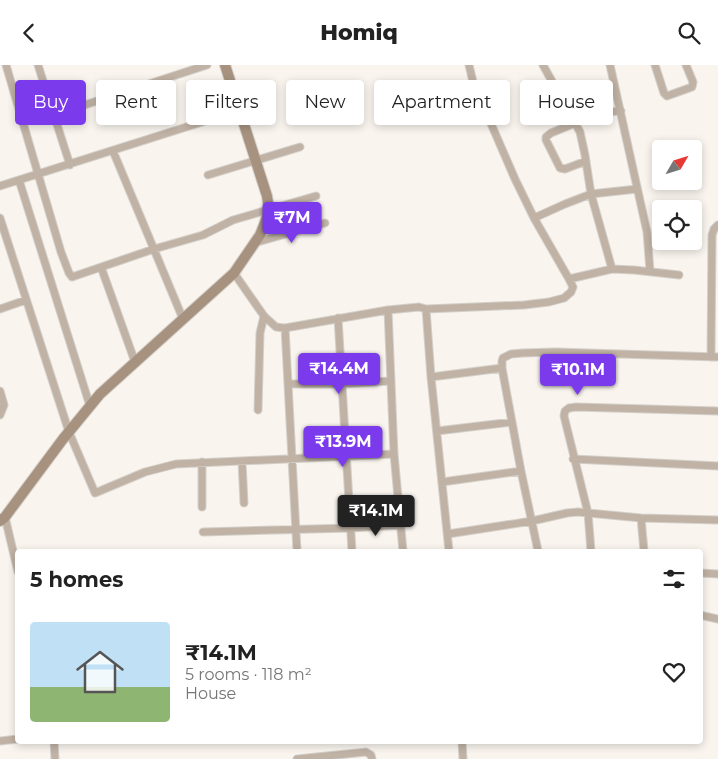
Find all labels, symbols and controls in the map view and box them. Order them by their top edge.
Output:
icon: back [15,19,43,47]
text: Homiq [320,19,398,46]
icon: search [675,19,703,47]
chip: Buy [15,80,86,125]
chip: Rent [96,80,176,125]
chip: Filters [186,80,276,125]
chip: New [286,80,364,125]
chip: Apartment [374,80,510,125]
chip: House [520,80,613,125]
north arrow [652,140,702,190]
map controls [652,140,702,250]
button: locate [652,200,702,250]
pin: ₹7M [268,201,316,244]
text: ₹7M [274,208,310,227]
pin: ₹14.4M [298,353,380,395]
pin: ₹10.1M [537,353,619,396]
text: ₹14.4M [309,359,369,378]
text: ₹10.1M [551,360,605,379]
pin: ₹13.9M [302,425,384,468]
text: ₹13.9M [314,432,372,451]
pin: ₹14.1M [335,495,417,537]
text: ₹14.1M [349,501,403,520]
icon: filters [660,565,688,593]
text: 5 homes [30,567,123,592]
text: ₹14.1M [185,640,257,665]
icon: home [70,642,130,702]
icon: heart [660,658,688,686]
text: 5 rooms · 118 m² [185,665,312,684]
text: House [185,684,236,703]

